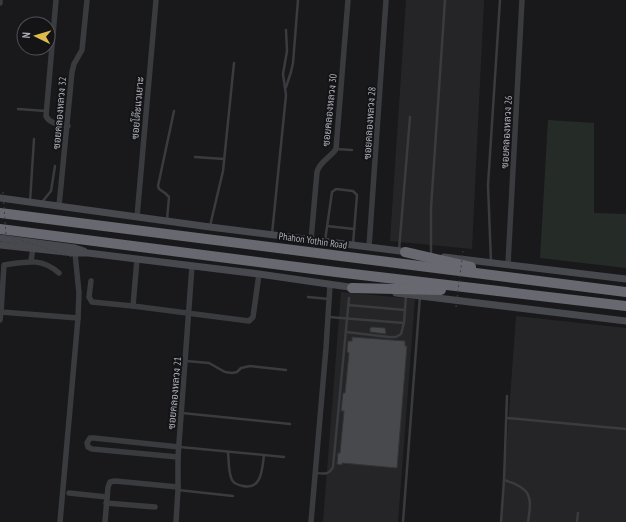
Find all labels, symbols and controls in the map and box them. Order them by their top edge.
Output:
north arrow [16,16,56,56]
text: N [19,32,33,39]
street label: ซอยคลองหลวง 30 [319,73,340,147]
street label: ซอยคลองหลวง 32 [50,76,69,150]
street label: ซอยโต๊ะแวเยาะ [128,76,147,140]
street label: ซอยคลองหลวง 28 [360,86,379,160]
street label: ซอยคลองหลวง 26 [498,95,515,169]
street label: Phahon Yothin Road [278,229,348,252]
street label: ซอยคลองหลวง 21 [165,356,184,430]

